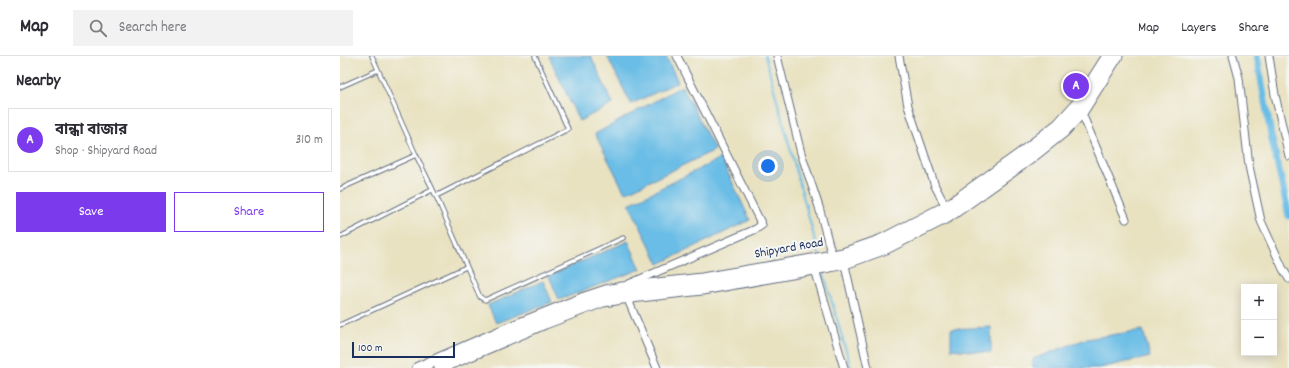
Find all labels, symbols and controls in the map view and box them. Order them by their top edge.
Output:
search box [73,10,353,46]
text: Map [20,14,49,41]
icon: search [87,17,109,39]
text: Search here [119,17,187,39]
text: Map [1138,18,1159,38]
text: Layers [1181,18,1216,38]
text: Share [1238,18,1269,38]
text: Nearby [16,70,60,94]
pin: A [1063,71,1089,101]
text: বান্ধা বাজার [55,120,127,142]
text: A [26,131,34,150]
text: 310 m [295,131,323,150]
text: Shop · Shipyard Road [55,142,157,161]
your location [758,156,778,176]
button: Save [16,192,166,232]
button: Share [174,192,324,232]
street label: Shipyard Road [753,234,825,264]
map controls [1241,284,1277,356]
button: + [1241,284,1277,320]
button: − [1241,320,1277,356]
scale bar [352,340,455,359]
text: 100 m [358,341,382,357]

